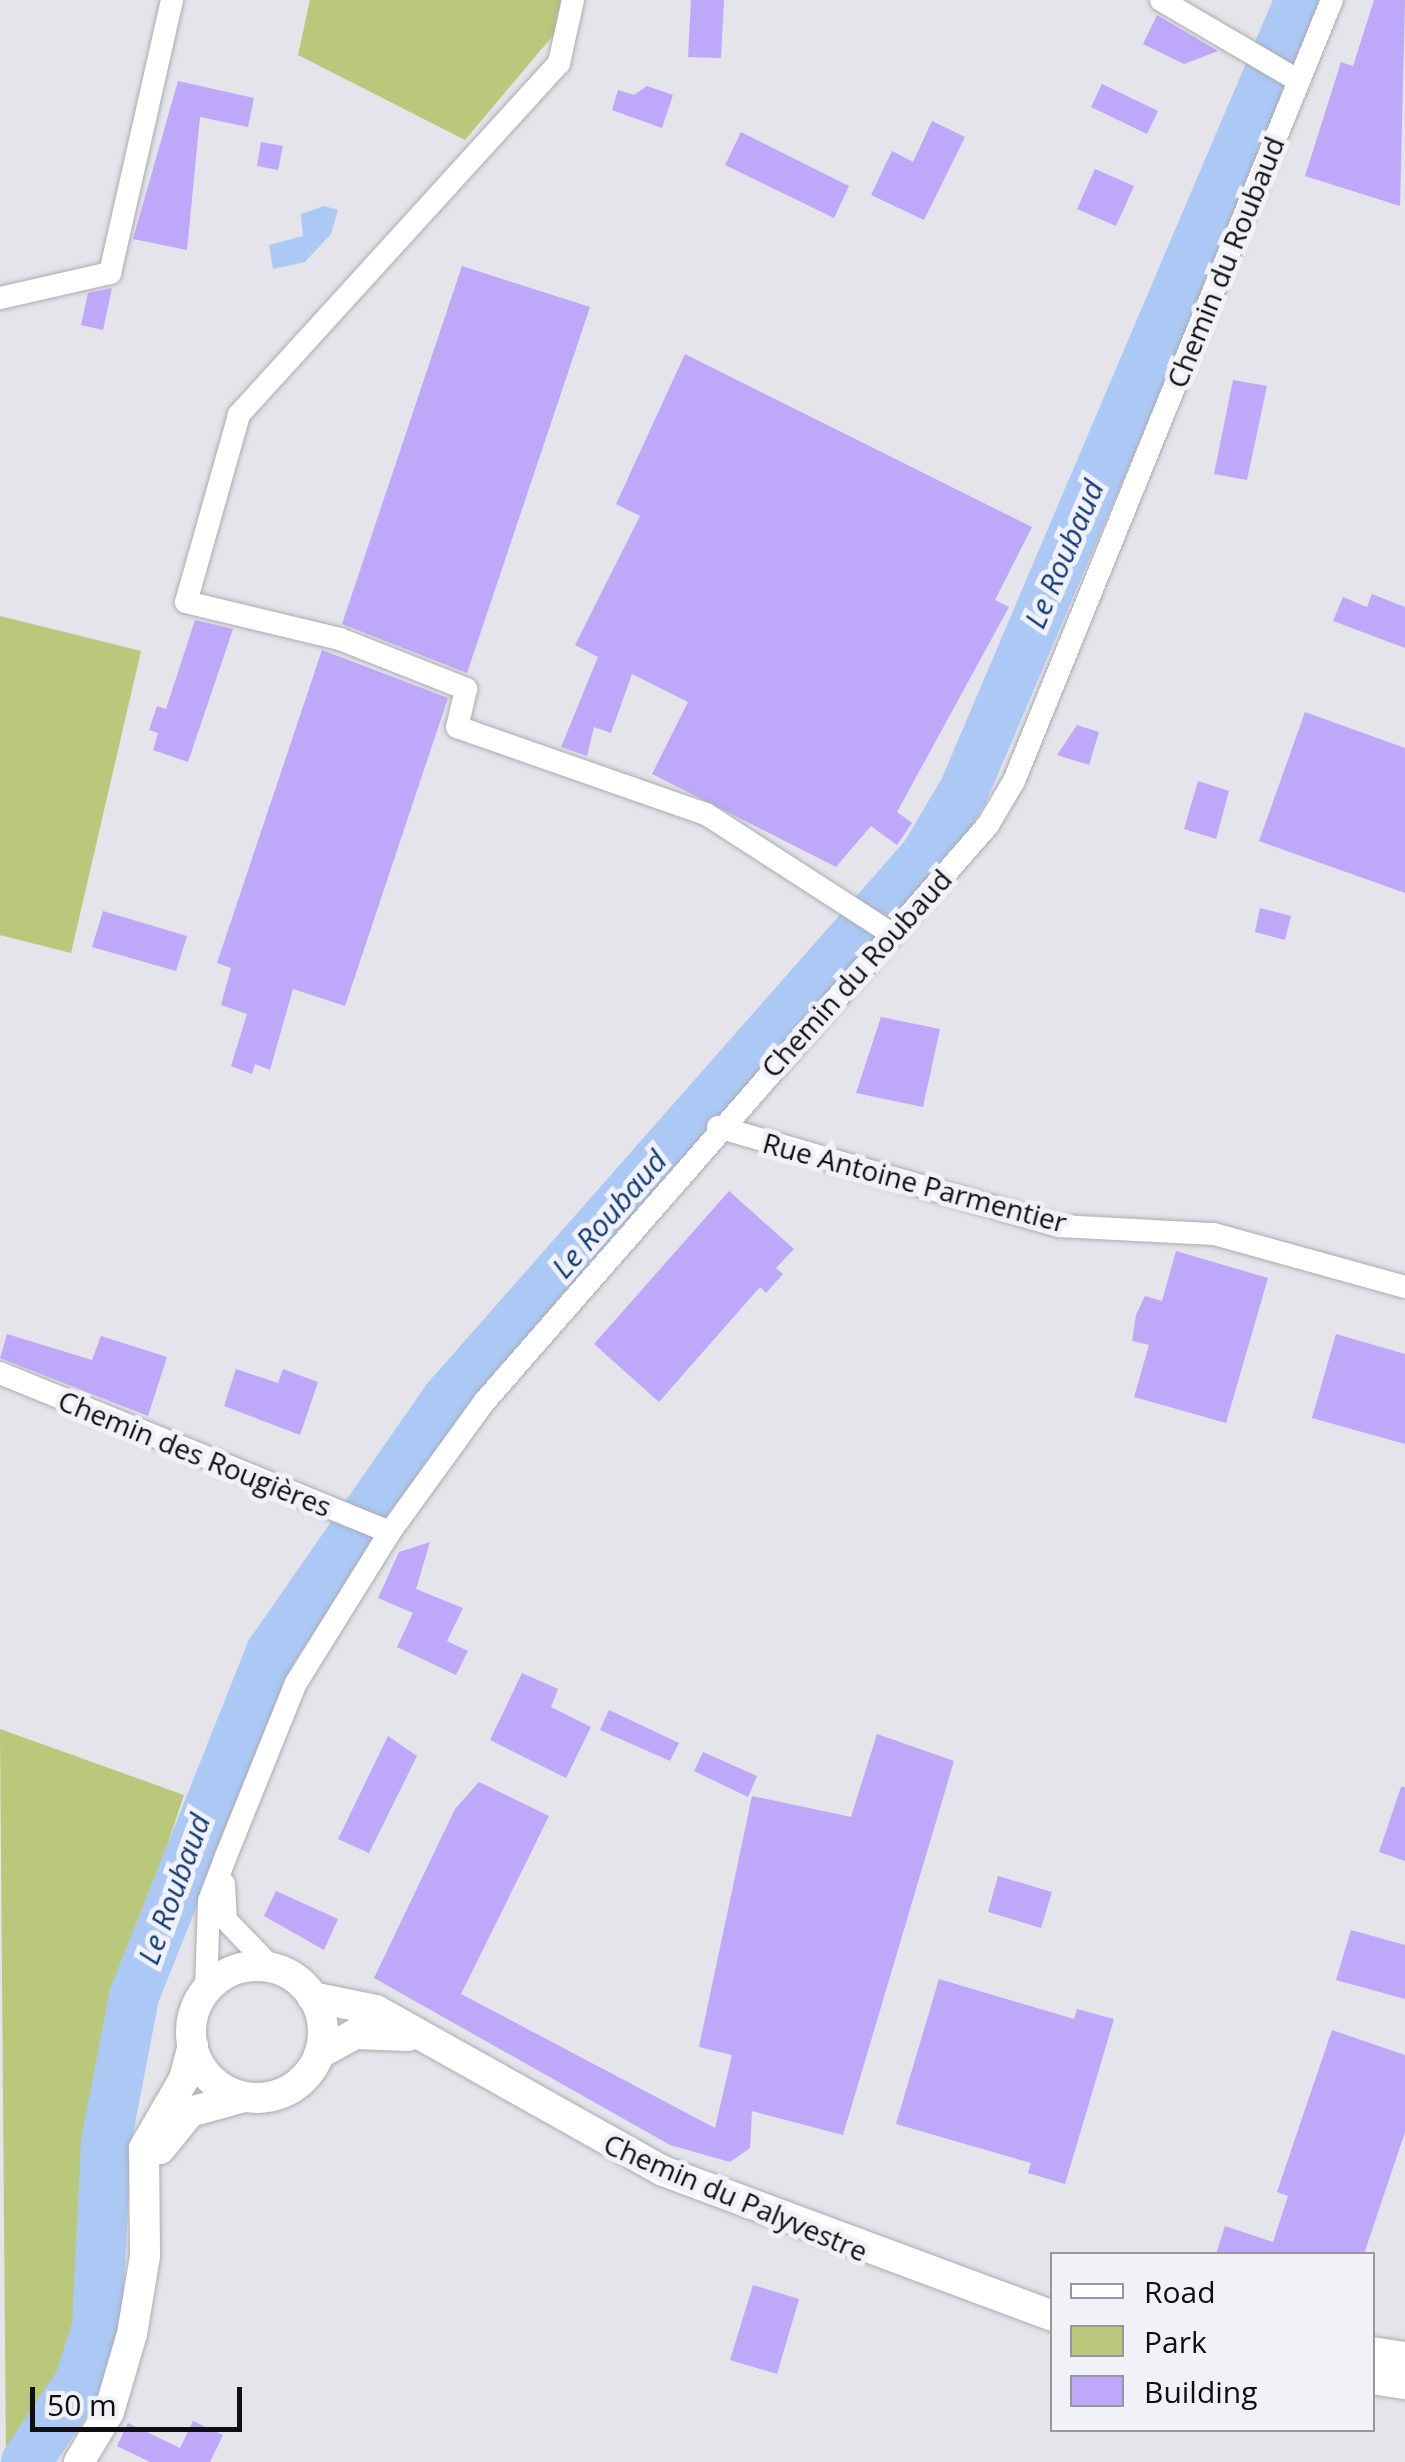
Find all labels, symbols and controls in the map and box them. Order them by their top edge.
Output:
street label: Chemin du Roubaud [1159,132,1291,392]
water label: Le Roubaud [1017,475,1111,633]
street label: Chemin du Roubaud [754,862,958,1084]
street label: Rue Antoine Parmentier [759,1125,1071,1239]
water label: Le Roubaud [544,1143,674,1285]
street label: Chemin des Rougières [54,1383,336,1523]
water label: Le Roubaud [130,1809,218,1969]
street label: Chemin du Palyvestre [599,2126,873,2268]
legend [1050,2252,1375,2432]
text: Road [1144,2271,1216,2312]
text: Park [1144,2321,1207,2362]
scale bar [35,2367,248,2429]
text: Building [1144,2371,1258,2412]
text: 50 m [47,2384,117,2425]

